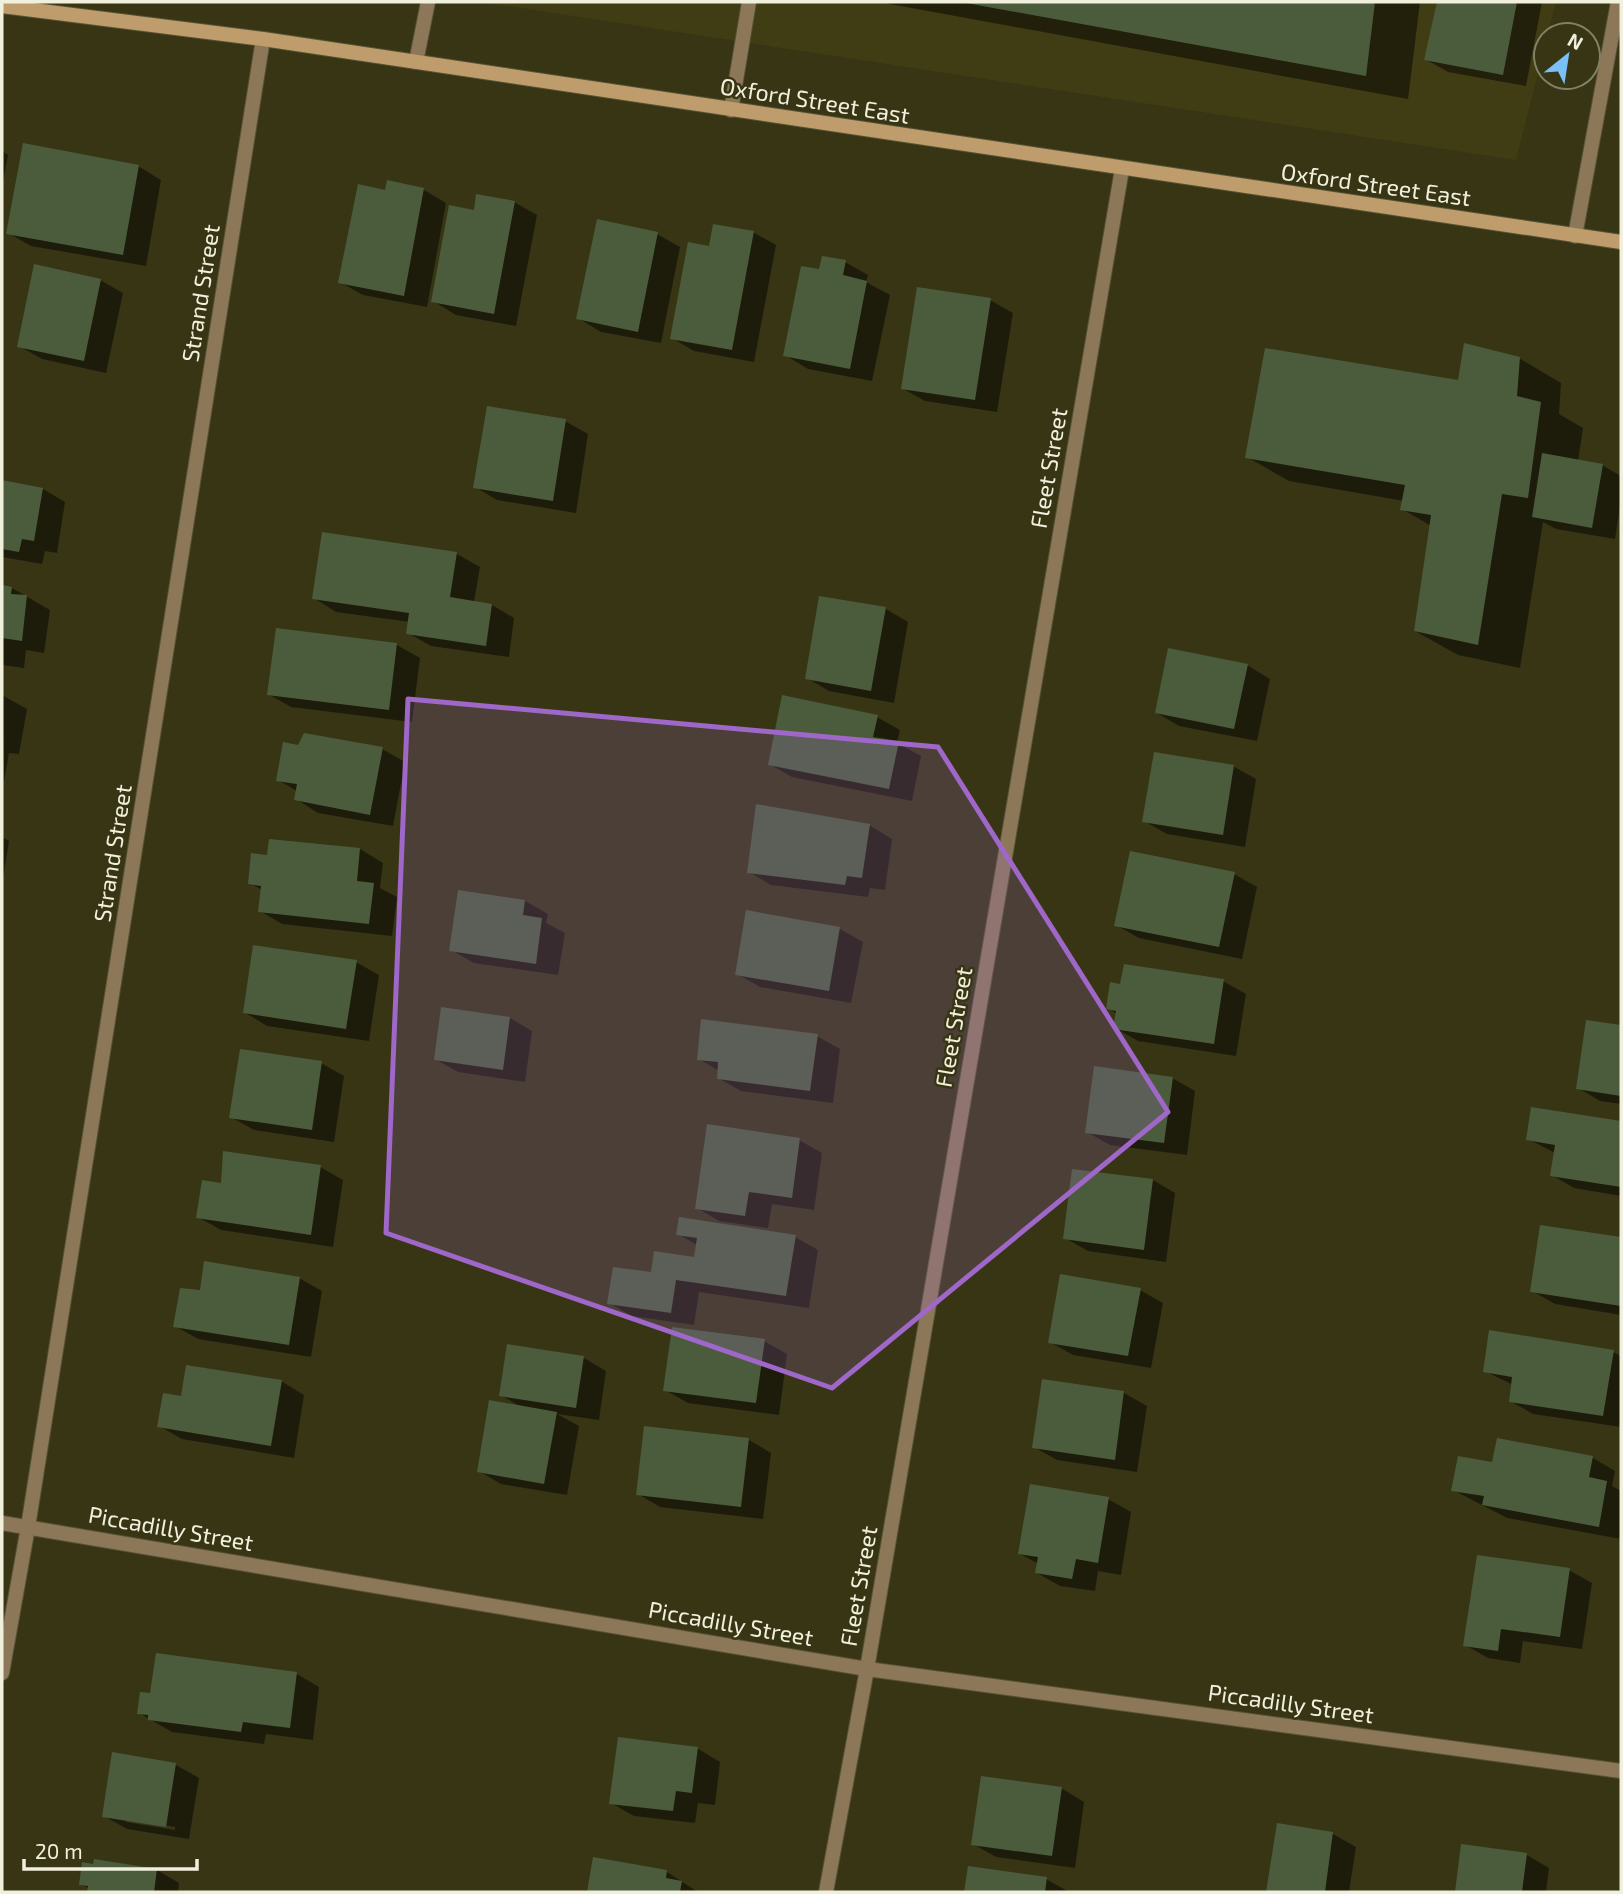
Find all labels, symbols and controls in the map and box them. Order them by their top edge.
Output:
north arrow [1532,21,1602,91]
text: N [1564,27,1587,54]
street label: Oxford Street East [718,71,912,129]
street label: Oxford Street East [1279,157,1473,211]
street label: Strand Street [175,222,225,364]
street label: Fleet Street [1024,405,1072,530]
street label: Strand Street [87,782,137,924]
street label: Fleet Street [929,964,977,1089]
street label: Piccadilly Street [86,1500,256,1556]
street label: Fleet Street [834,1523,882,1648]
street label: Piccadilly Street [646,1595,816,1651]
street label: Piccadilly Street [1206,1678,1376,1729]
scale bar [24,1828,198,1872]
text: 20 m [35,1838,83,1863]

